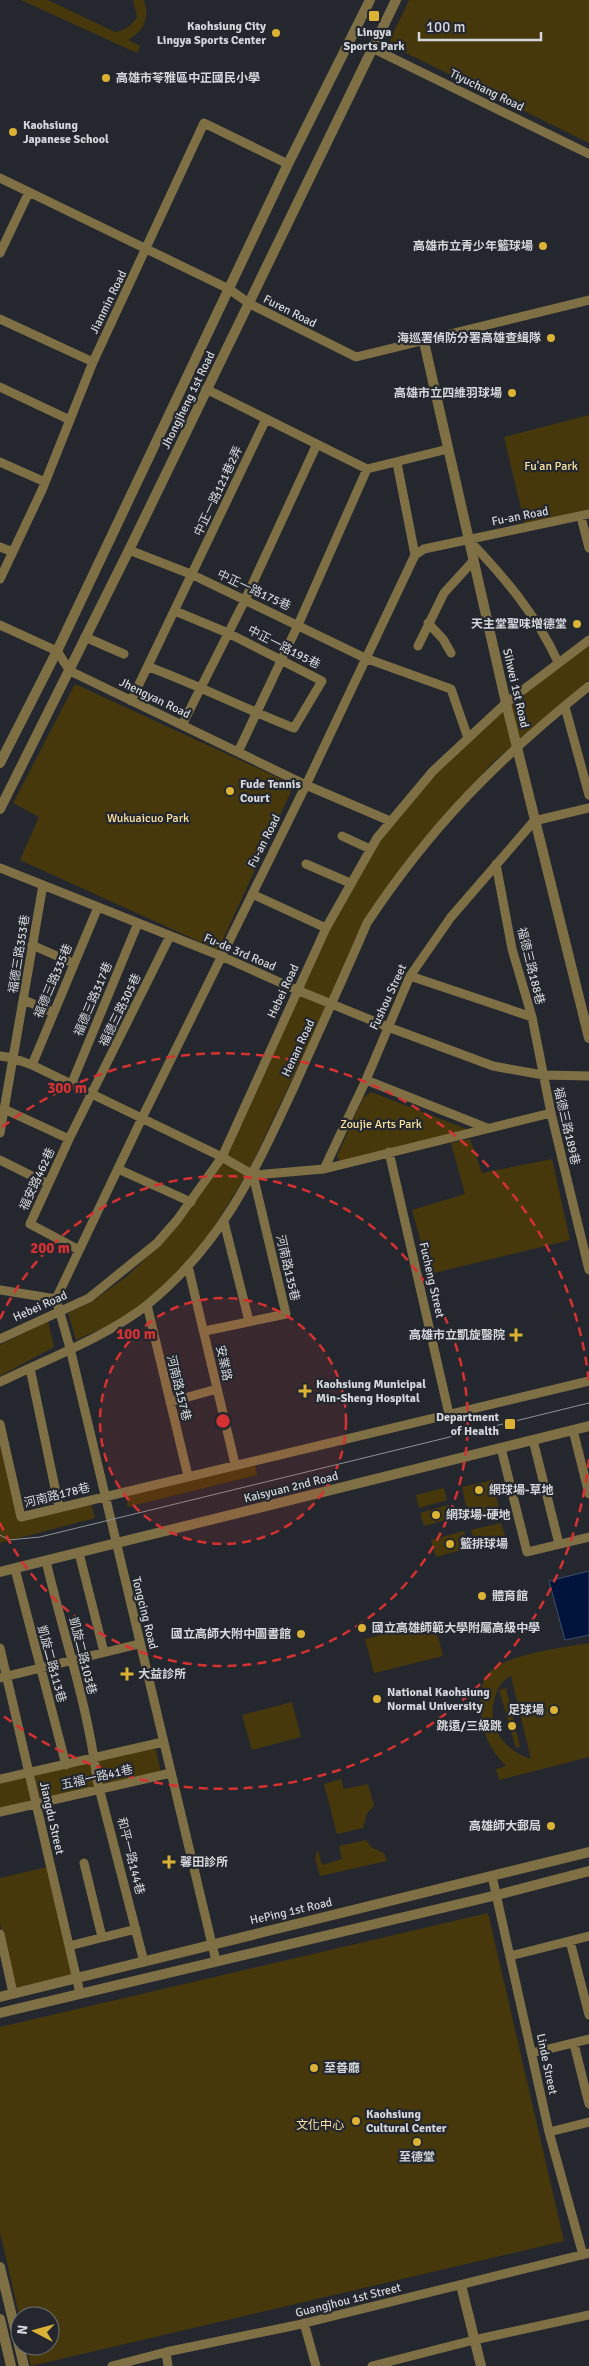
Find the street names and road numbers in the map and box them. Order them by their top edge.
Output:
street label: Tiyuchang Road [447,66,526,115]
street label: Jianmin Road [87,268,130,336]
street label: Furen Road [261,292,319,331]
street label: Jhongjheng 1st Road [158,349,219,451]
street label: 中正一路121巷2弄 [191,444,246,539]
street label: Fu-an Road [490,504,550,529]
street label: 中正一路175巷 [215,567,293,614]
street label: 中正一路195巷 [245,623,323,672]
street label: Sihwei 1st Road [499,647,532,729]
street label: Jhengyan Road [117,675,193,722]
street label: Fu-an Road [245,812,284,870]
street label: 福德三路353巷 [6,914,33,994]
street label: 福德三路188巷 [514,926,547,1006]
street label: Fu-de 3rd Road [201,930,278,974]
street label: 福德三路335巷 [31,942,76,1021]
street label: 福德三路317巷 [71,960,116,1039]
street label: Hebei Road [264,962,303,1021]
street label: Fushou Street [367,962,410,1033]
street label: 福德三路305巷 [96,971,145,1049]
street label: Henan Road [279,1017,318,1079]
street label: 福德三路189巷 [550,1086,583,1167]
street label: 福安路462巷 [16,1145,59,1213]
street label: 河南路135巷 [273,1234,302,1303]
street label: Fucheng Street [415,1241,448,1320]
street label: Hebei Road [11,1288,70,1325]
street label: 安業路 [212,1344,235,1382]
street label: 河南路157巷 [163,1354,194,1423]
street label: Kaisyuan 2nd Road [242,1468,340,1506]
street label: 河南路178巷 [23,1480,92,1511]
street label: Tongcing Road [128,1575,161,1651]
street label: 凱旋二路103巷 [66,1616,99,1696]
street label: 凱旋二路113巷 [34,1624,69,1704]
street label: 五福一路41巷 [60,1762,134,1793]
street label: Jiangdu Street [36,1780,67,1856]
street label: 和平一路144巷 [114,1816,147,1896]
street label: HePing 1st Road [249,1895,334,1928]
street label: Linde Street [533,2032,560,2096]
street label: Guangjhou 1st Street [294,2280,403,2321]

